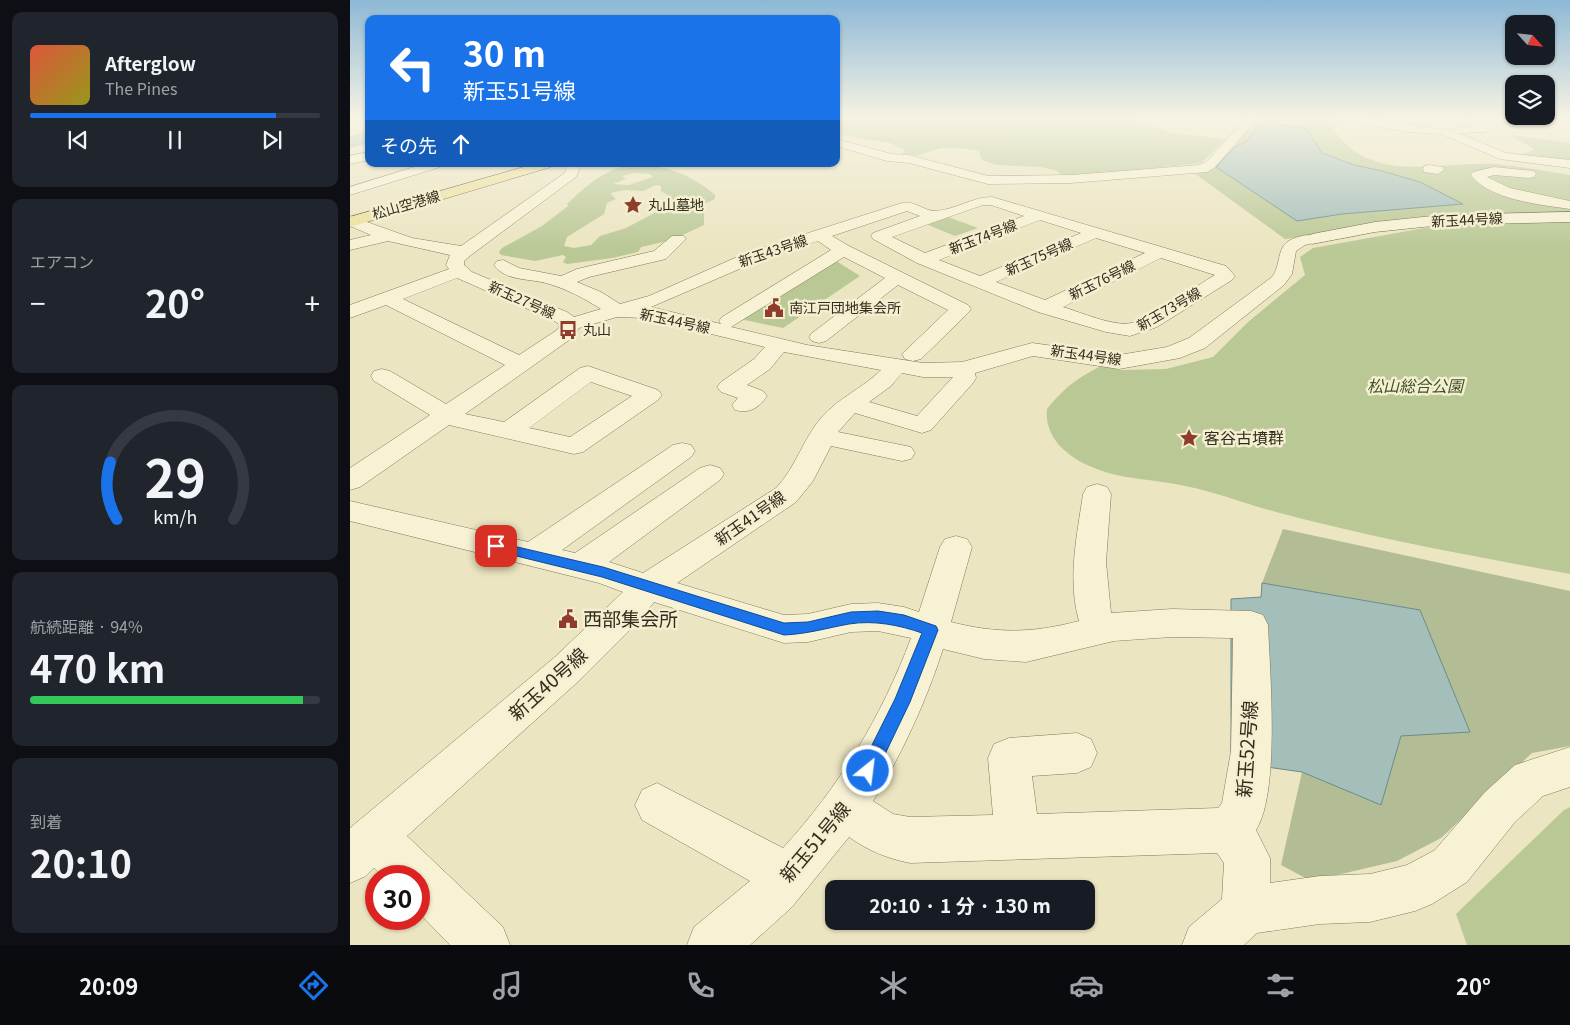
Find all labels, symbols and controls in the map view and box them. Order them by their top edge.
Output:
north arrow [1505,15,1555,65]
map controls [1505,15,1555,125]
text: 30 m [463,26,546,77]
icon: left [380,35,445,100]
text: Afterglow [105,49,196,76]
text: 新玉51号線 [463,73,575,105]
button: layers [1505,75,1555,125]
text: The Pines [105,76,177,100]
icon: previous [64,126,92,154]
icon: pause [161,126,189,154]
icon: next [258,126,286,154]
icon: ahead [447,130,475,158]
text: その先 [380,131,437,158]
street label: 松山空港線 [369,185,442,223]
place icon: 丸山墓地 [622,194,644,216]
place label: 丸山墓地 [648,194,704,214]
street label: 新玉44号線 [1431,207,1503,231]
street label: 新玉74号線 [946,214,1020,258]
street label: 新玉43号線 [736,229,810,271]
street label: 新玉75号線 [1002,232,1075,280]
text: エアコン [30,249,94,273]
street label: 新玉76号線 [1065,254,1138,304]
text: 20° [145,274,205,329]
street label: 新玉27号線 [486,275,559,323]
text: − [30,282,46,322]
text: + [304,282,320,322]
street label: 新玉73号線 [1133,282,1204,335]
public building icon: 南江戸団地集会所 [763,297,785,319]
place label: 南江戸団地集会所 [789,297,901,317]
street label: 新玉44号線 [638,303,712,337]
bus stop icon: 丸山 [557,319,579,341]
place label: 丸山 [583,319,611,339]
street label: 新玉44号線 [1049,339,1123,369]
park label: 松山総合公園 [1367,373,1465,397]
place label: 客谷古墳群 [1204,425,1284,449]
place icon: 客谷古墳群 [1178,427,1200,449]
text: 29 [144,438,206,513]
street label: 新玉41号線 [709,484,790,550]
text: km/h [153,503,197,529]
pin [475,525,517,567]
icon: arrive [482,532,510,560]
place label: 西部集会所 [583,604,678,631]
public building icon: 西部集会所 [557,608,579,630]
text: 航続距離 · 94% [30,614,143,638]
text: 470 km [30,639,165,694]
street label: 新玉40号線 [502,640,592,725]
street label: 新玉52号線 [1229,700,1262,798]
position arrow [841,744,893,796]
street label: 新玉51号線 [772,795,855,887]
text: 到着 [30,809,62,833]
text: 20:10 [30,834,132,889]
speed limit sign: 30 [365,865,430,930]
text: 20:10 · 1 分 · 130 m [869,891,1051,918]
icon: directions [296,968,331,1003]
icon: music [490,968,525,1003]
icon: phone [683,968,718,1003]
icon: climate [876,968,911,1003]
icon: car [1069,968,1104,1003]
icon: filters [1263,968,1298,1003]
text: 20:09 [79,969,138,1001]
text: 20° [1456,969,1491,1001]

